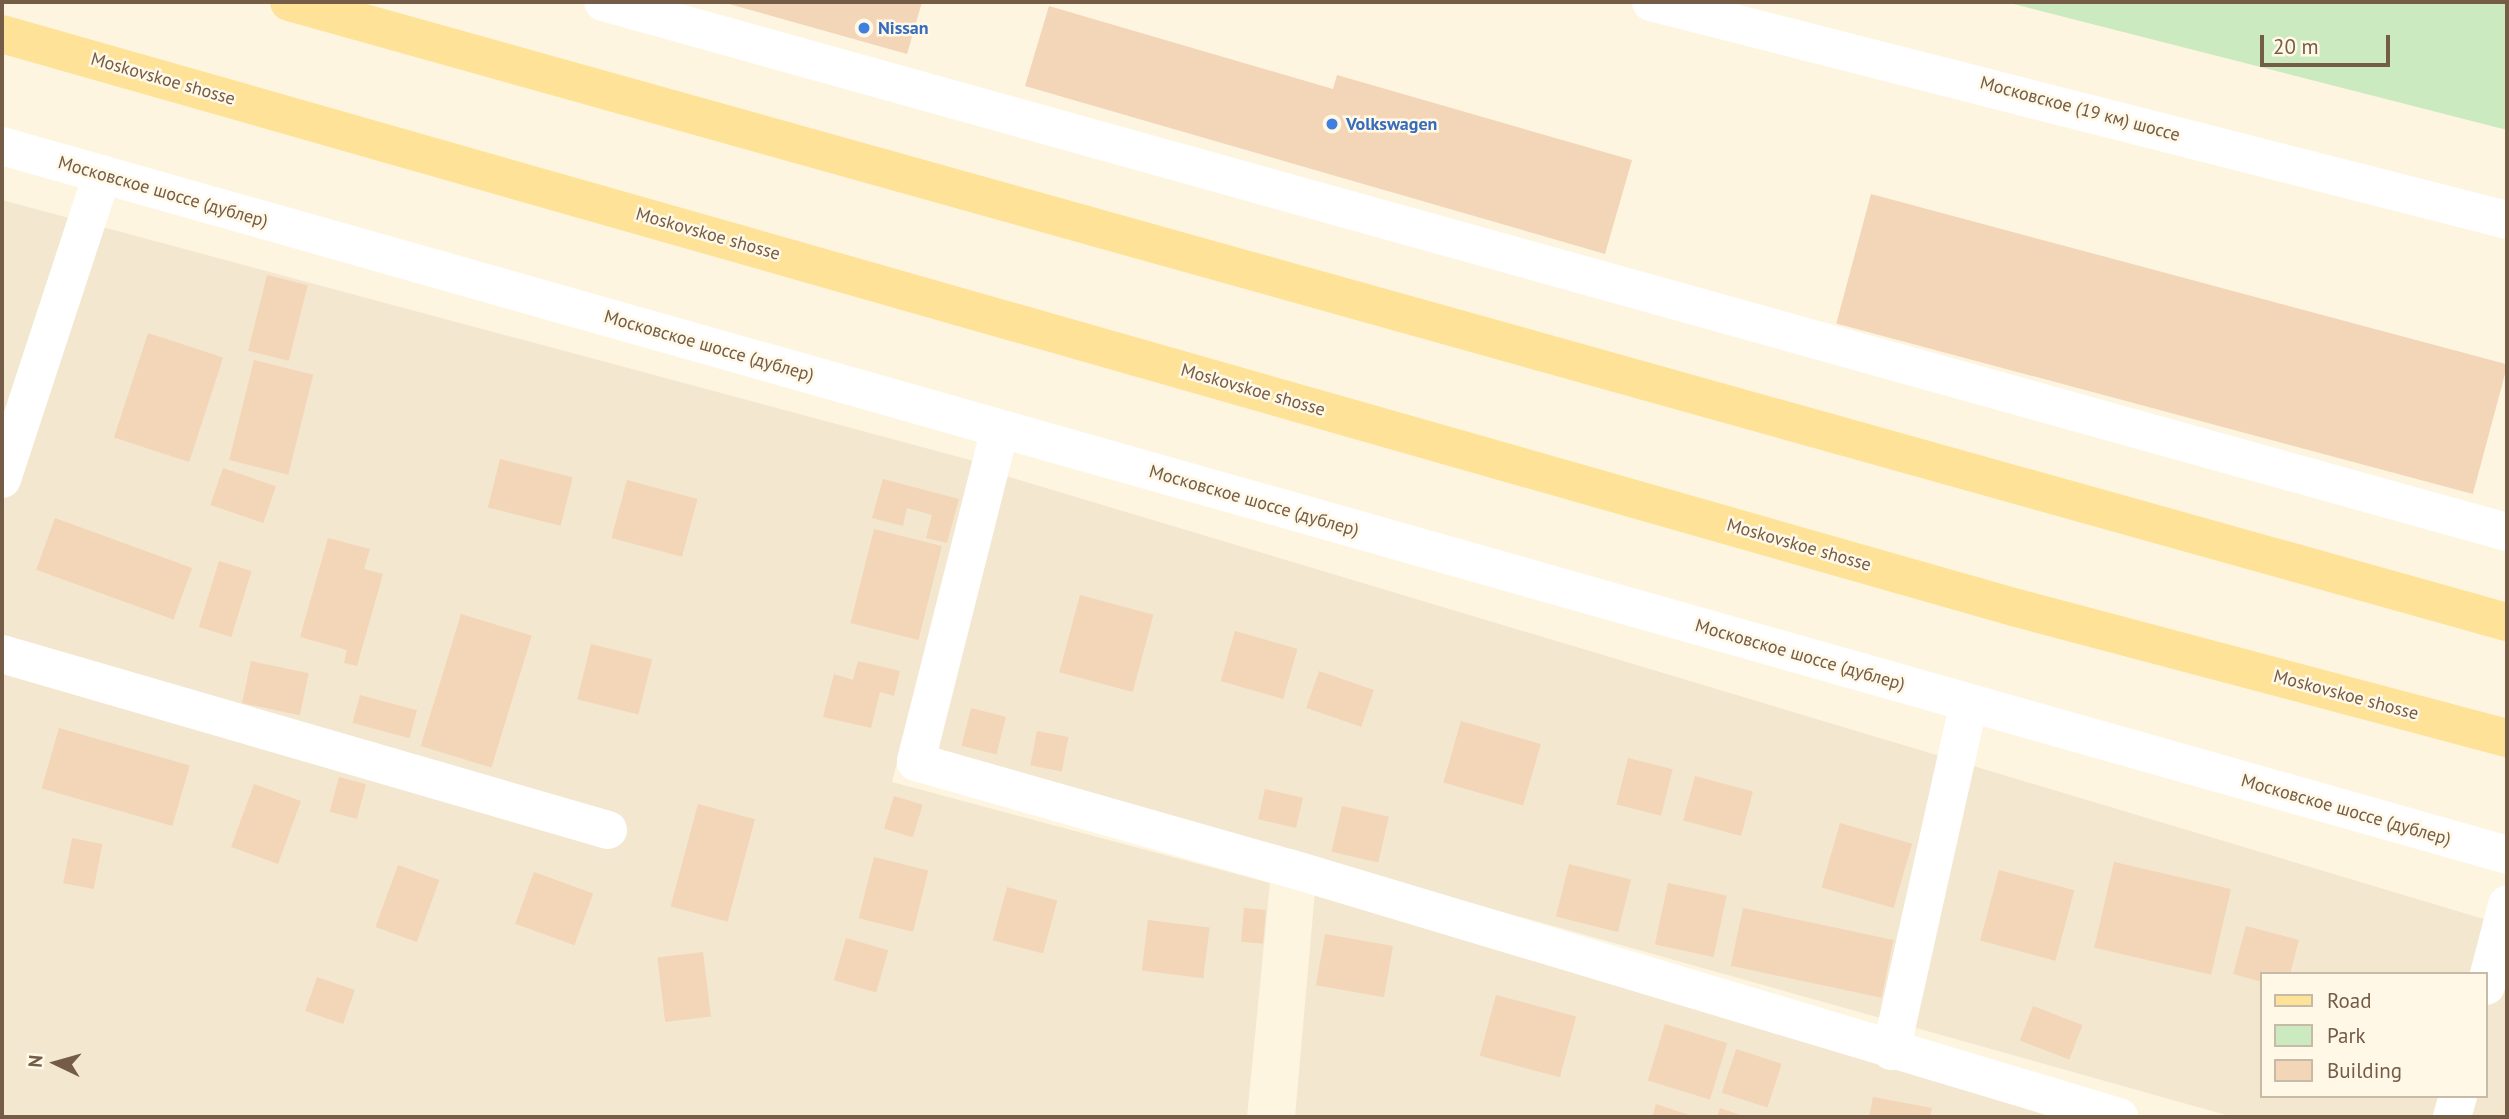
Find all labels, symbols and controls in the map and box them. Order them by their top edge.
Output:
place label: Nissan [878,17,929,39]
marker: Nissan [856,20,872,36]
scale bar [2264,21,2394,65]
text: 20 m [2273,33,2319,60]
street label: Moskovskoe shosse [88,48,238,110]
street label: Московское (19 км) шоссе [1978,72,2182,146]
place label: Volkswagen [1346,113,1437,135]
marker: Volkswagen [1324,116,1340,132]
street label: Московское шоссе (дублер) [56,152,270,232]
street label: Moskovskoe shosse [633,203,783,265]
street label: Московское шоссе (дублер) [602,306,816,386]
street label: Moskovskoe shosse [1178,359,1328,421]
street label: Московское шоссе (дублер) [1147,461,1361,541]
street label: Moskovskoe shosse [1724,514,1874,576]
street label: Московское шоссе (дублер) [1693,615,1907,695]
street label: Moskovskoe shosse [2271,665,2421,725]
street label: Московское шоссе (дублер) [2239,770,2453,850]
legend [2260,972,2488,1098]
text: Road [2327,987,2371,1014]
text: Park [2327,1022,2366,1049]
north arrow [21,1028,91,1098]
text: N [23,1054,48,1068]
text: Building [2327,1057,2402,1084]

